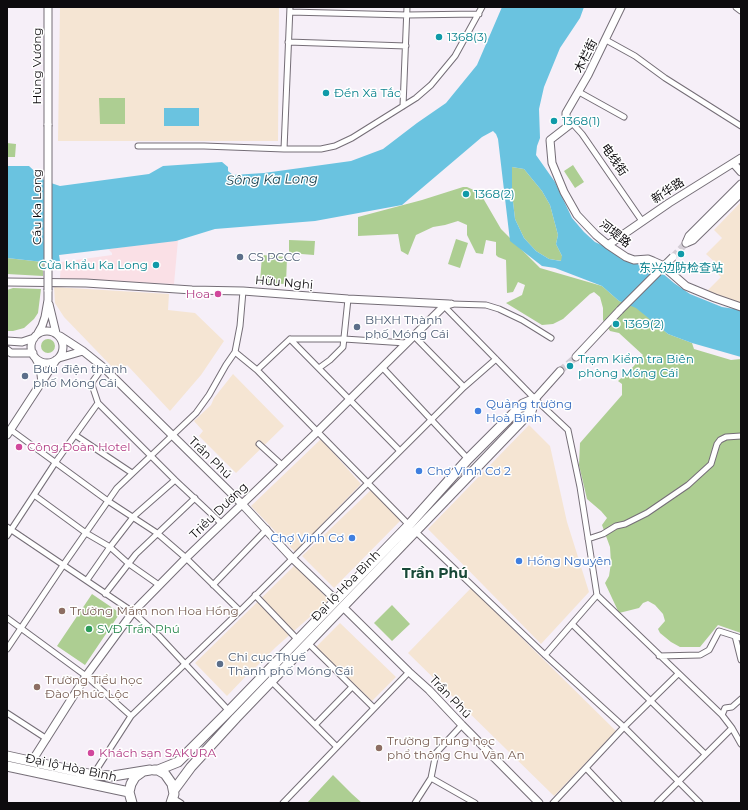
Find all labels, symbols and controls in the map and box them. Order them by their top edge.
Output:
street label: Hùng Vương [30,27,44,105]
place label: 1368(3) [447,30,488,44]
marker: 1368(3) [434,32,444,42]
street label: 木栏街 [571,37,601,75]
place label: Đền Xã Tắc [334,86,401,100]
marker: Đền Xã Tắc [321,88,331,98]
place label: 1368(1) [562,114,600,128]
marker: 1368(1) [549,116,559,126]
street label: 电线街 [598,141,630,179]
street label: Cầu Ka Long [30,169,44,245]
water label: Sông Ka Long [226,171,318,189]
street label: 新华路 [649,175,687,207]
place label: 1368(2) [474,187,515,201]
marker: 1368(2) [461,189,471,199]
street label: 河堤路 [596,217,634,251]
marker: 东兴边防检查站 [676,249,686,259]
place label: CS PCCC [248,250,300,264]
marker: CS PCCC [235,252,245,262]
place label: Cửa khẩu Ka Long [39,258,148,272]
marker: Cửa khẩu Ka Long [151,260,161,270]
place label: 东兴边防检查站 [639,261,723,275]
street label: Hữu Nghị [254,273,314,293]
place label: Hoa [186,287,210,301]
marker: Hoa [213,289,223,299]
place label: BHXH Thành phố Móng Cái [365,313,449,341]
place label: 1369(2) [624,317,664,331]
marker: 1369(2) [611,319,621,329]
marker: BHXH Thành phố Móng Cái [352,322,362,332]
place label: Trạm Kiểm tra Biên phòng Móng Cái [578,352,694,380]
marker: Trạm Kiểm tra Biên phòng Móng Cái [565,361,575,371]
place label: Bưu điện thành phố Móng Cái [33,362,127,390]
marker: Bưu điện thành phố Móng Cái [20,371,30,381]
place label: Quảng trường Hoà Bình [486,397,572,425]
marker: Quảng trường Hoà Bình [473,406,483,416]
street label: Trần Phú [186,434,234,482]
place label: Công Đoàn Hotel [27,440,130,454]
marker: Công Đoàn Hotel [14,442,24,452]
place label: Chợ Vinh Cơ 2 [427,464,511,478]
marker: Chợ Vinh Cơ 2 [414,466,424,476]
street label: Triều Dương [187,480,251,542]
place label: Chợ Vinh Cơ [270,531,344,545]
marker: Chợ Vinh Cơ [347,533,357,543]
street label: Đại lộ Hòa Bình [308,547,384,625]
place label: Hồng Nguyên [527,554,611,568]
marker: Hồng Nguyên [514,556,524,566]
district label: Trần Phú [402,566,468,582]
place label: Trường Mầm non Hoa Hồng [70,604,239,618]
marker: Trường Mầm non Hoa Hồng [57,606,67,616]
place label: SVĐ Trần Phú [97,622,180,636]
marker: SVĐ Trần Phú [84,624,94,634]
place label: Chi cục Thuế Thành phố Móng Cái [228,650,354,678]
marker: Chi cục Thuế Thành phố Móng Cái [215,659,225,669]
place label: Trường Tiểu học Đào Phúc Lộc [45,673,142,701]
street label: Trần Phú [426,673,474,721]
marker: Trường Tiểu học Đào Phúc Lộc [32,682,42,692]
place label: Trường Trung học phổ thông Chu Văn An [387,734,524,762]
marker: Trường Trung học phổ thông Chu Văn An [374,743,384,753]
place label: Khách sạn SAKURA [99,746,216,760]
marker: Khách sạn SAKURA [86,748,96,758]
street label: Đại lộ Hòa Bình [24,751,118,785]

